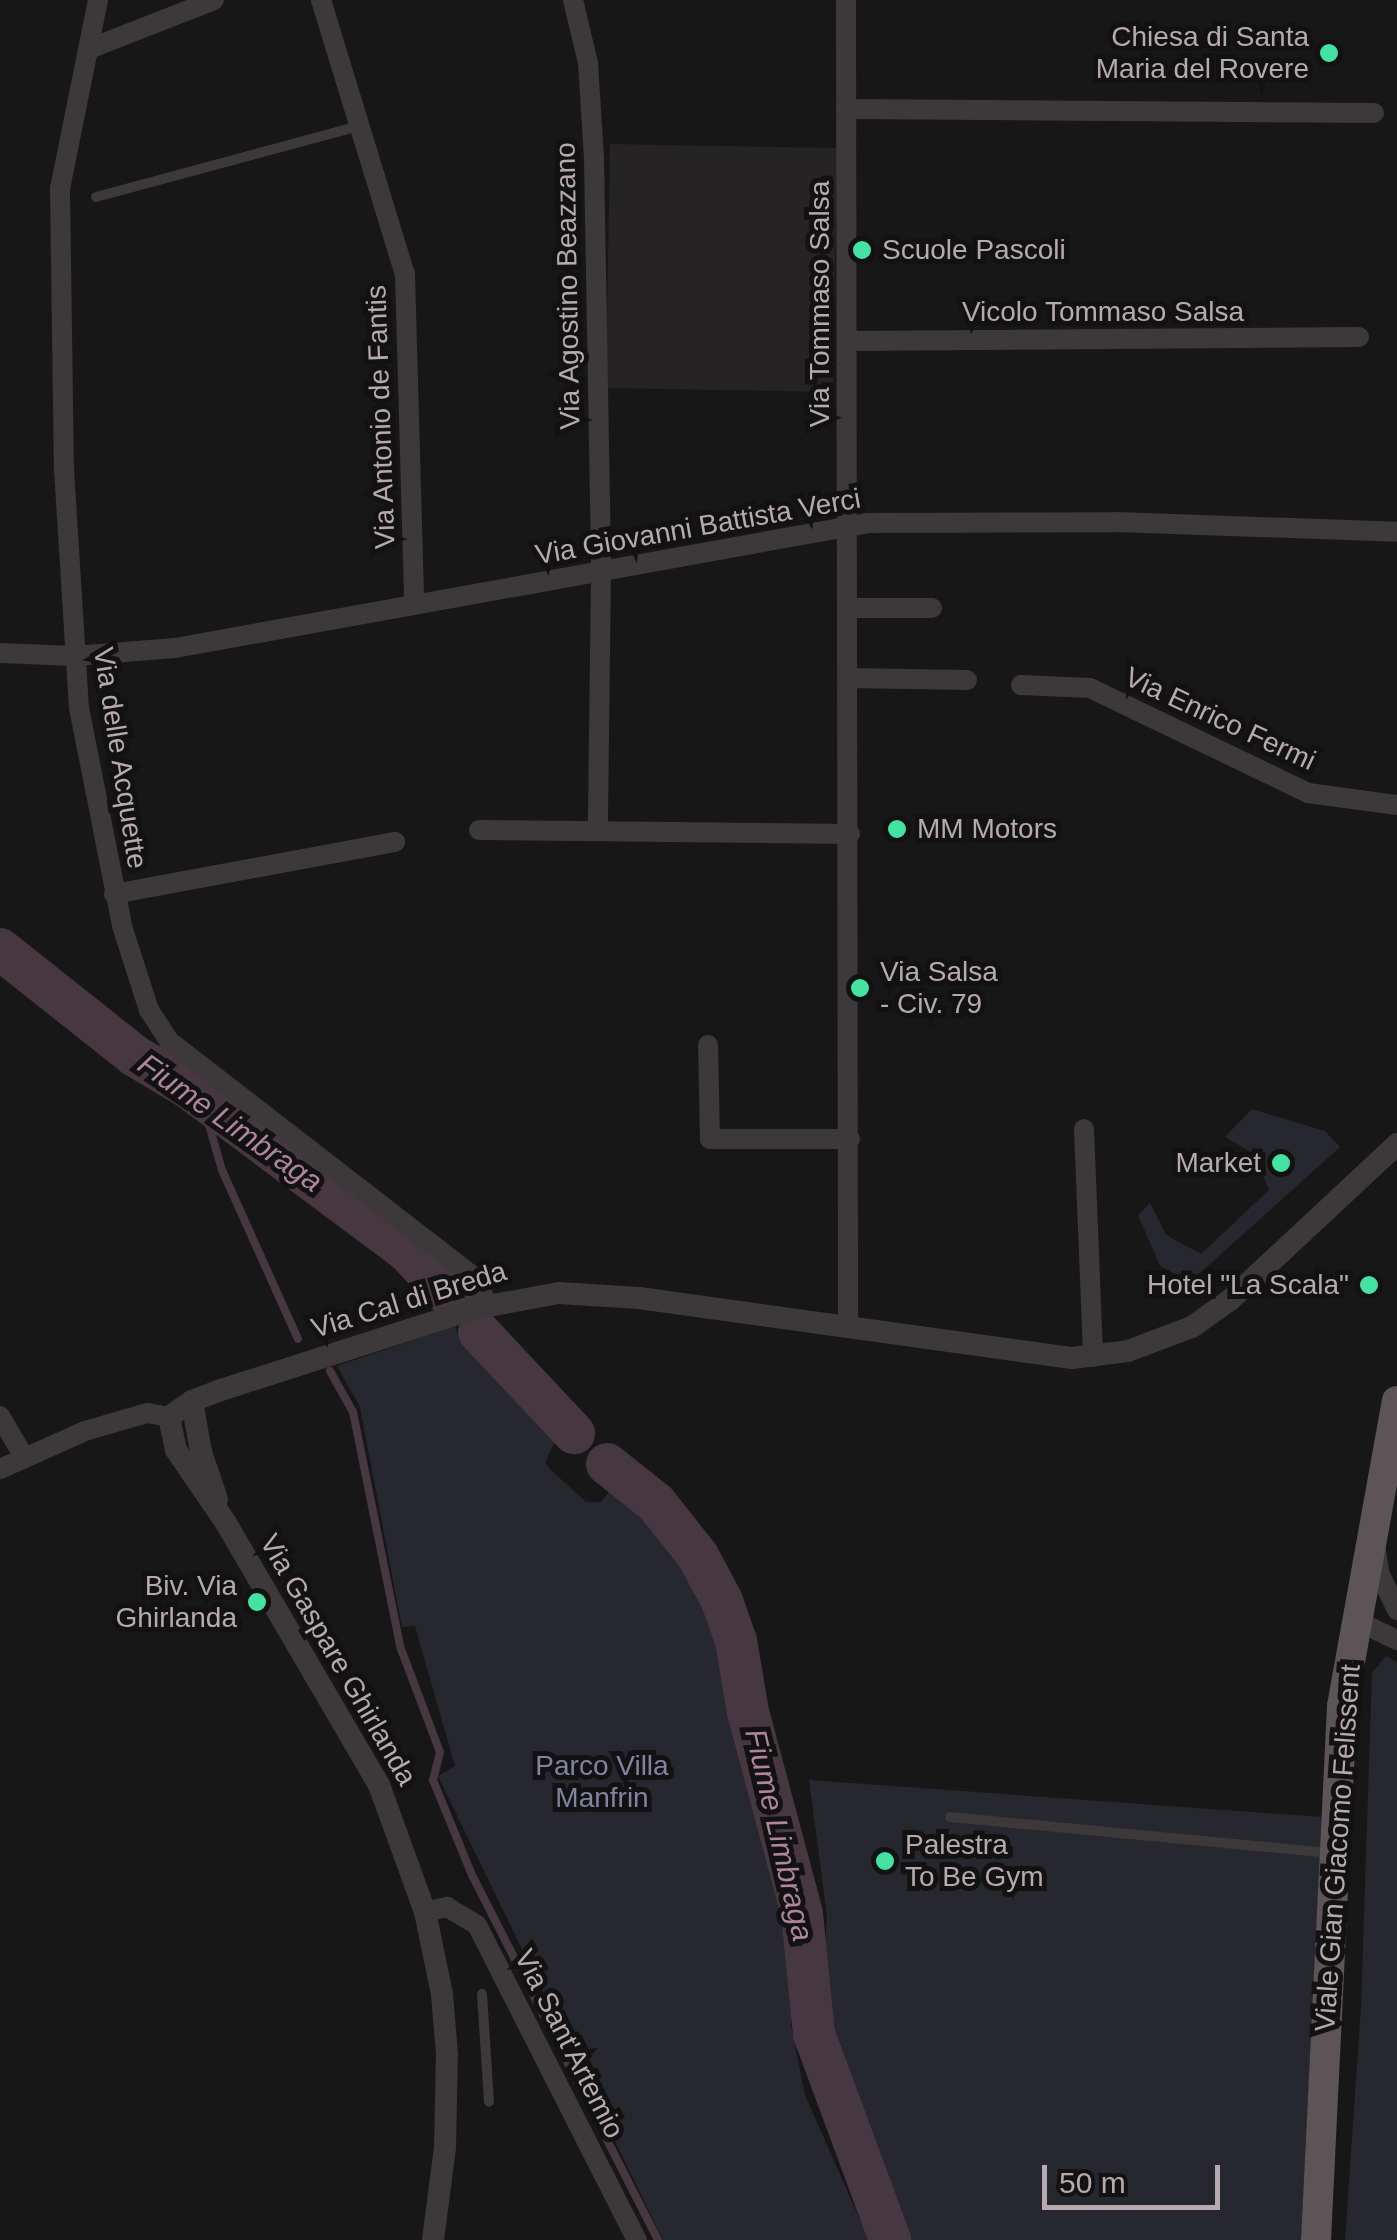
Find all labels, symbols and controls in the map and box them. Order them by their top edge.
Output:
place label: Chiesa di Santa Maria del Rovere [1096,20,1309,86]
marker: Chiesa di Santa Maria del Rovere [1318,42,1340,64]
street label: Via Agostino Beazzano [549,141,587,431]
street label: Via Tommaso Salsa [803,181,837,427]
place label: Scuole Pascoli [882,233,1066,267]
marker: Scuole Pascoli [851,239,873,261]
street label: Via Antonio de Fantis [360,284,402,550]
street label: Vicolo Tommaso Salsa [962,295,1244,329]
street label: Via Giovanni Battista Verci [533,482,863,572]
street label: Via delle Acquette [86,644,154,872]
street label: Via Enrico Fermi [1119,660,1321,778]
place label: MM Motors [917,812,1057,846]
marker: MM Motors [886,818,908,840]
place label: Via Salsa - Civ. 79 [880,955,998,1021]
marker: Via Salsa - Civ. 79 [849,977,871,999]
water label: Fiume Limbraga [131,1046,329,1200]
place label: Market [1175,1146,1261,1180]
marker: Market [1270,1152,1292,1174]
street label: Via Cal di Breda [308,1254,510,1346]
place label: Hotel "La Scala" [1147,1268,1349,1302]
marker: Hotel "La Scala" [1358,1274,1380,1296]
street label: Via Gaspare Ghirlanda [252,1528,424,1792]
place label: Biv. Via Ghirlanda [116,1569,237,1635]
marker: Biv. Via Ghirlanda [246,1591,268,1613]
street label: Viale Gian Giacomo Felissent [1308,1663,1368,2033]
water label: Fiume Limbraga [737,1725,821,1945]
park label: Parco Villa Manfrin [535,1749,669,1815]
place label: Palestra To Be Gym [905,1828,1043,1894]
marker: Palestra To Be Gym [874,1850,896,1872]
street label: Via Sant'Artemio [507,1944,631,2144]
scale bar [1047,2145,1224,2207]
text: 50 m [1059,2166,1126,2199]

